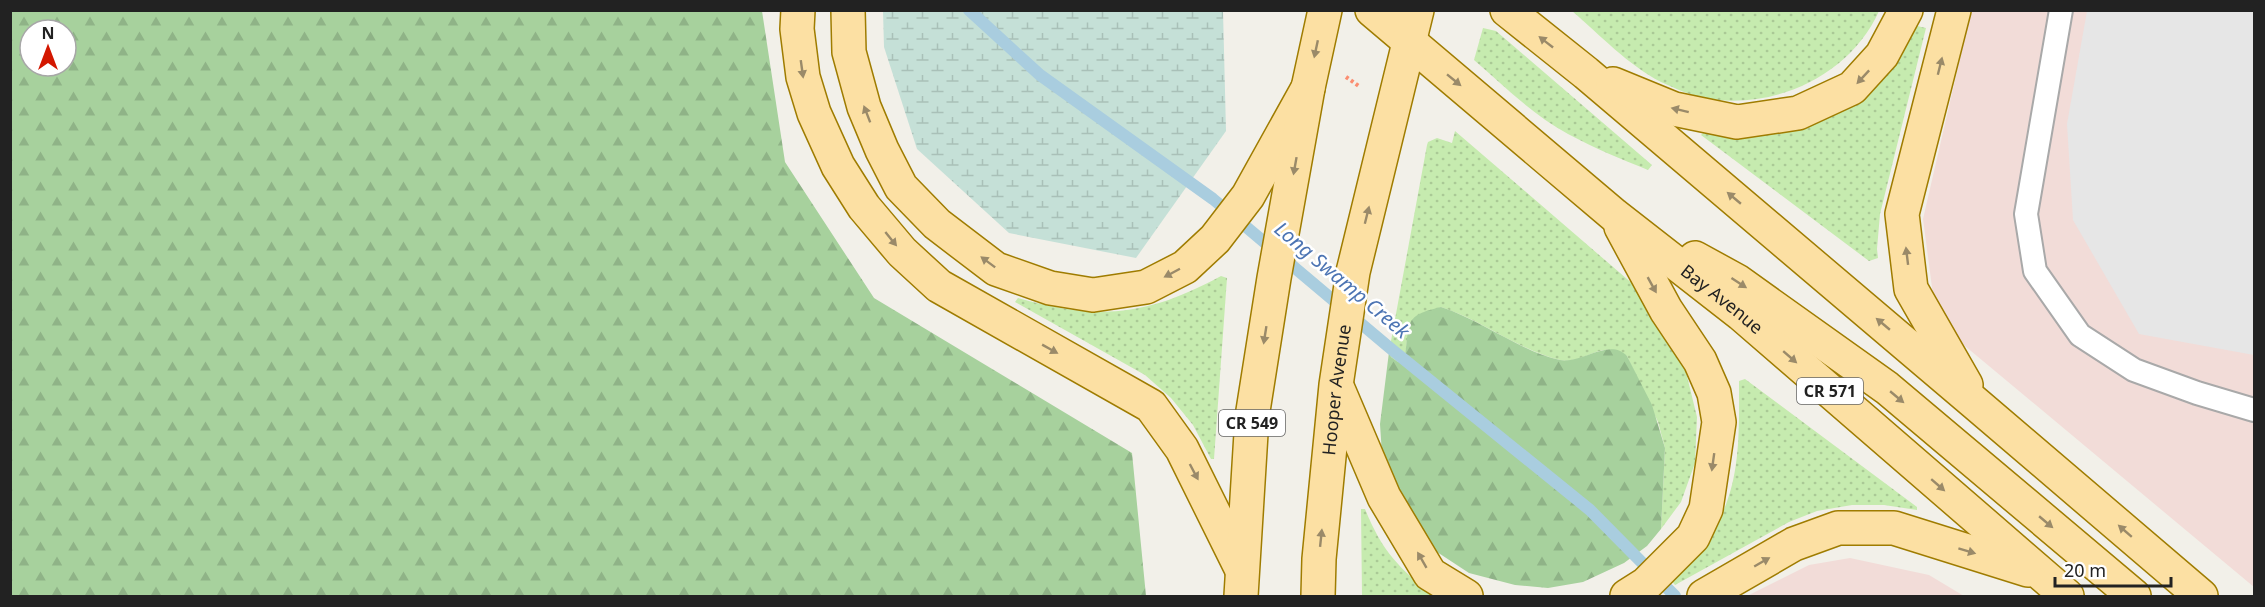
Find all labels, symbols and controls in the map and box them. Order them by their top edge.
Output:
north arrow [18,18,78,78]
text: N [41,22,55,44]
one-way arrow [1539,36,1554,48]
one-way arrow [1311,40,1321,58]
one-way arrow [1936,57,1945,75]
one-way arrow [798,59,807,78]
one-way arrow [1856,69,1870,83]
one-way arrow [1446,74,1462,87]
one-way arrow [1671,104,1689,114]
one-way arrow [862,105,872,123]
one-way arrow [1290,157,1299,176]
one-way arrow [1727,192,1742,205]
one-way arrow [1362,206,1372,224]
water label: Long Swamp Creek [1269,215,1416,345]
one-way arrow [884,231,897,246]
one-way arrow [1902,247,1912,266]
one-way arrow [980,256,996,268]
street label: Bay Avenue [1676,258,1769,339]
one-way arrow [1164,268,1181,278]
one-way arrow [1647,277,1657,294]
one-way arrow [1731,277,1747,288]
one-way arrow [1876,318,1891,331]
street label: Hooper Avenue [1316,323,1356,456]
one-way arrow [1260,326,1269,345]
one-way arrow [1042,344,1059,354]
one-way arrow [1783,350,1798,364]
road number: CR 571 [1797,378,1863,404]
one-way arrow [1889,390,1905,403]
road number: CR 549 [1219,410,1285,436]
one-way arrow [1709,453,1718,472]
one-way arrow [1189,463,1199,481]
one-way arrow [1930,478,1946,491]
one-way arrow [2038,516,2054,529]
one-way arrow [2117,524,2132,538]
one-way arrow [1316,529,1326,548]
one-way arrow [1958,547,1976,556]
scale bar [2055,550,2170,588]
one-way arrow [1417,552,1428,568]
one-way arrow [1754,557,1770,568]
text: 20 m [2064,558,2106,582]

